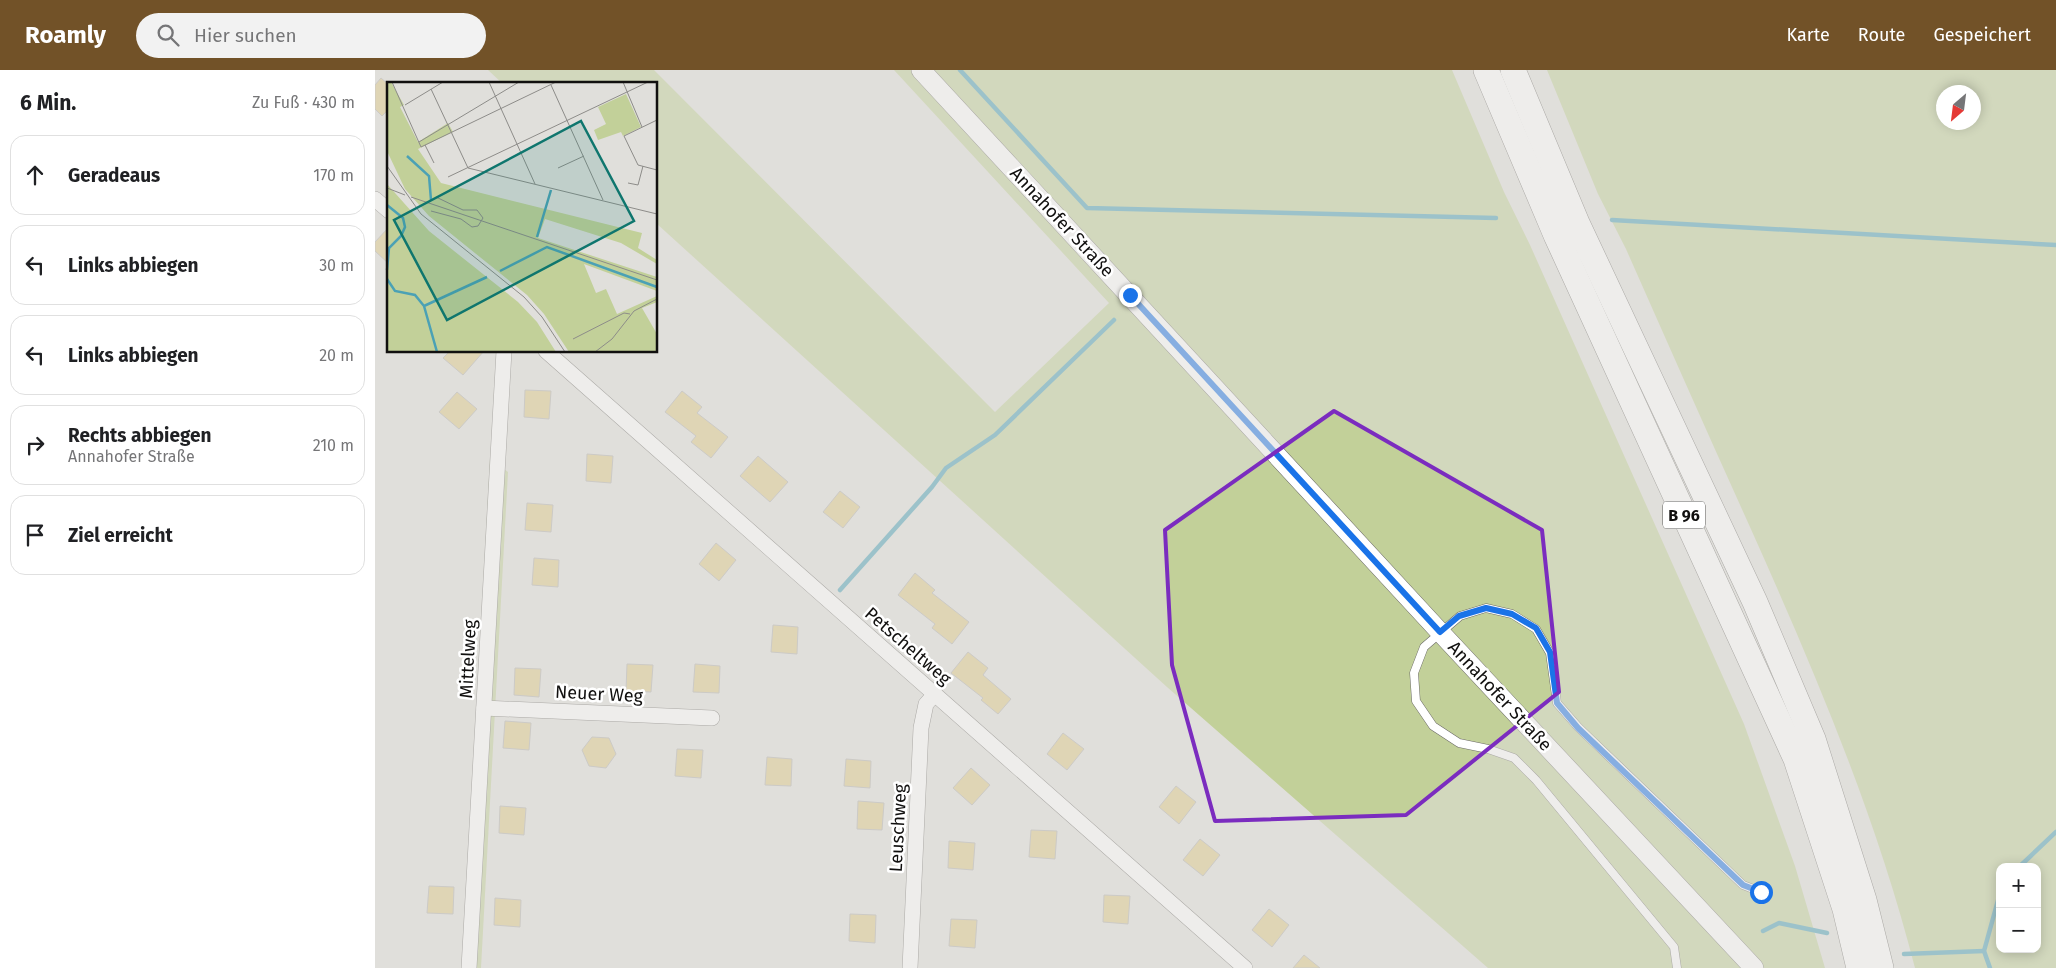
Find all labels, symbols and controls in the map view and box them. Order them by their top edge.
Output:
search box [136,13,486,58]
text: Roamly [25,21,106,49]
icon: search [154,21,182,49]
text: Hier suchen [194,24,297,47]
text: Karte [1787,24,1830,46]
text: Route [1858,24,1905,46]
text: Gespeichert [1933,24,2031,46]
inset map [387,82,657,352]
north arrow [1936,85,1981,130]
text: 6 Min. [20,90,76,116]
text: Zu Fuß · 430 m [252,93,355,112]
icon: ahead [21,161,49,189]
street label: Annahofer Straße [1005,162,1119,282]
text: Geradeaus [68,164,160,187]
text: 170 m [313,166,354,185]
icon: left [21,251,49,279]
text: Links abbiegen [68,254,199,277]
text: 30 m [319,256,354,275]
route end [1119,284,1142,307]
icon: left [21,341,49,369]
text: Links abbiegen [68,344,199,367]
text: 20 m [319,346,354,365]
text: Rechts abbiegen [68,424,211,447]
icon: right [21,431,49,459]
text: 210 m [313,436,354,455]
text: Annahofer Straße [68,447,195,466]
road number: B 96 [1663,502,1705,528]
icon: arrive [21,521,49,549]
text: Ziel erreicht [68,524,173,547]
street label: Petscheltweg [860,602,956,690]
street label: Mittelweg [455,618,481,699]
street label: Annahofer Straße [1443,636,1557,756]
street label: Neuer Weg [555,681,644,707]
street label: Leuschweg [885,783,911,873]
map controls [1996,863,2041,953]
button: + [1996,863,2041,908]
route start [1750,881,1773,904]
button: − [1996,908,2041,953]

